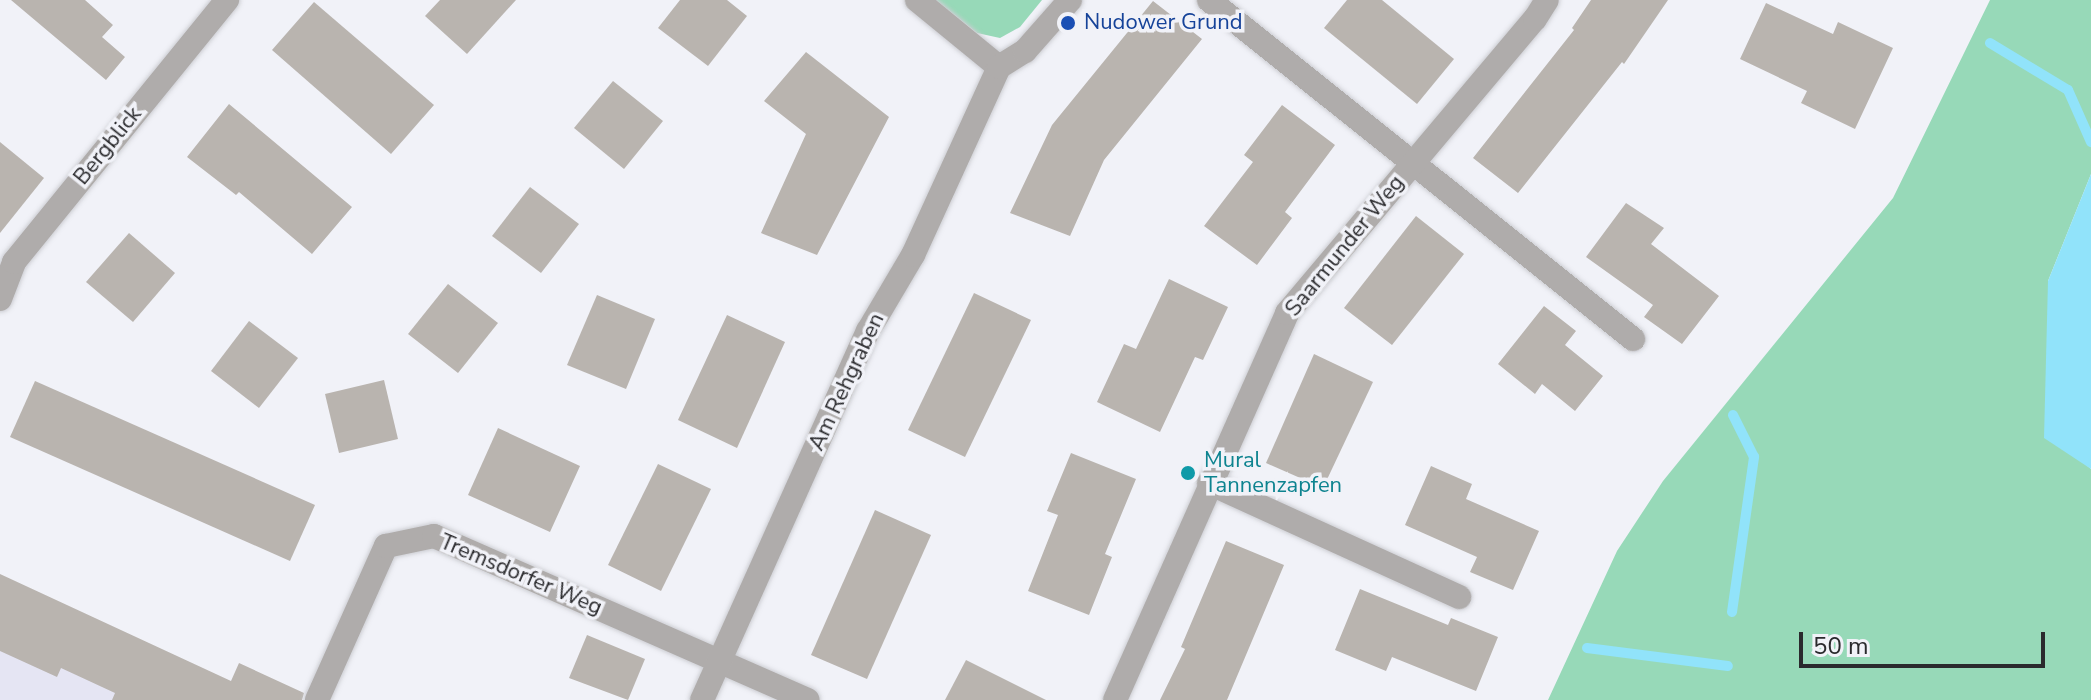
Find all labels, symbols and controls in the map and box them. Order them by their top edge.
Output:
place label: Nudower Grund [1084,10,1243,36]
marker: Nudower Grund [1059,14,1077,32]
street label: Bergblick [69,102,147,190]
street label: Saarmunder Weg [1280,170,1410,322]
street label: Am Rehgraben [804,309,890,455]
place label: Mural Tannenzapfen [1204,447,1342,498]
marker: Mural Tannenzapfen [1179,464,1197,482]
street label: Tremsdorfer Weg [436,529,606,621]
scale bar [1803,616,2049,666]
text: 50 m [1813,630,1869,662]

